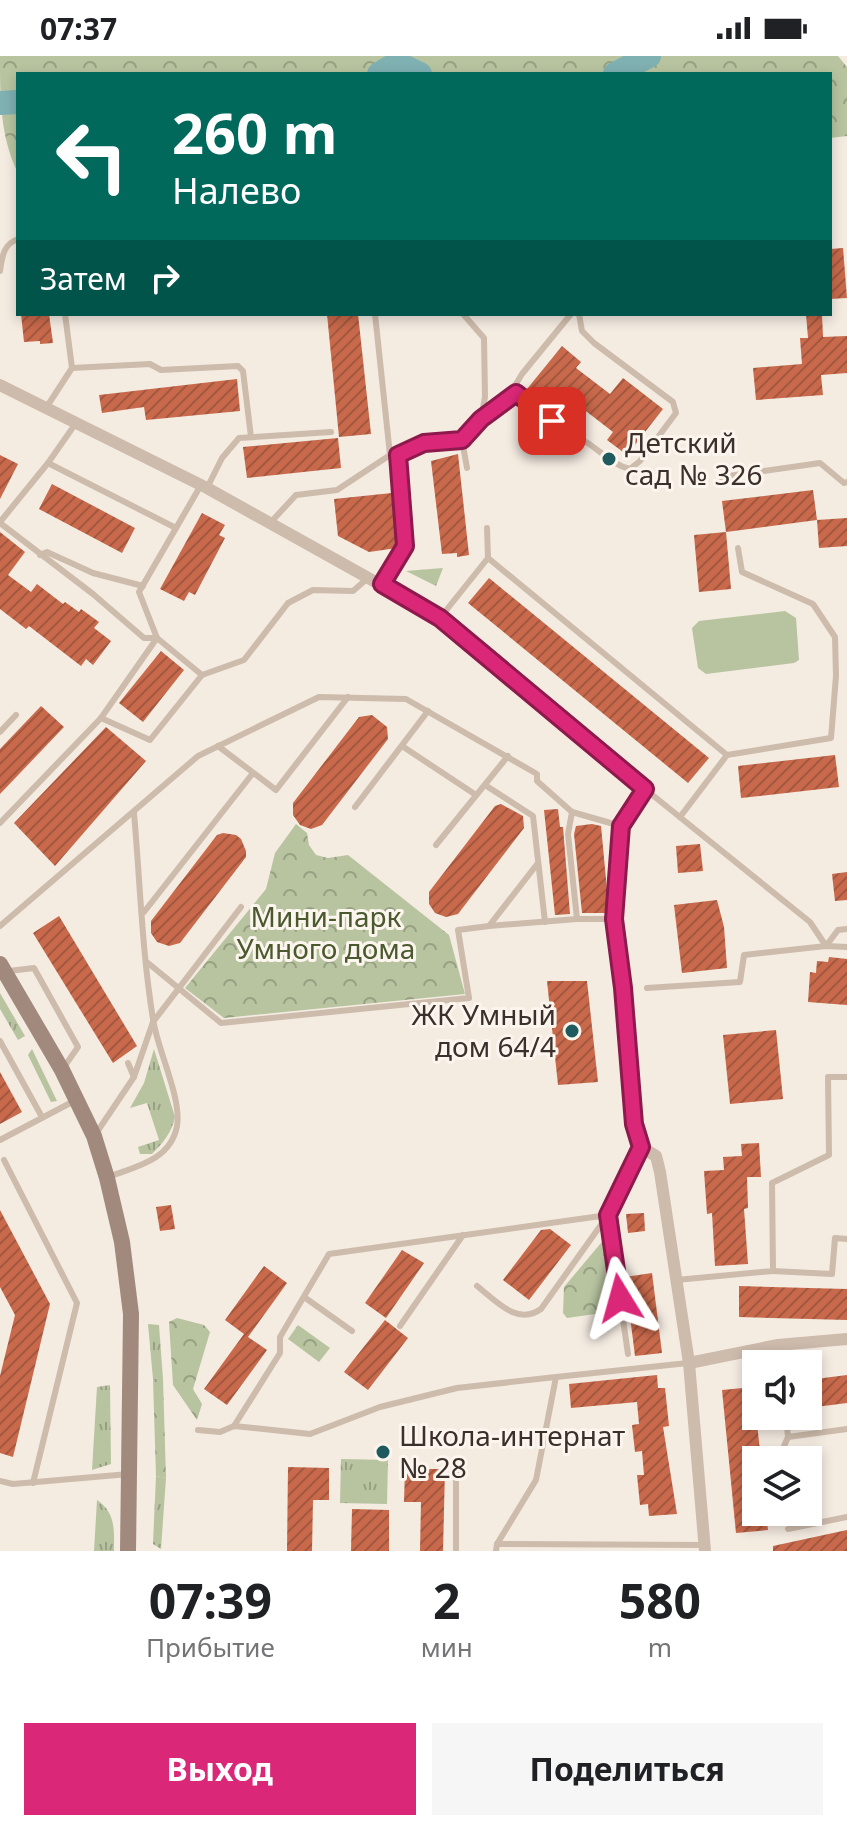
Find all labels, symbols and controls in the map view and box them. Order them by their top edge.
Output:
text: 07:37 [40,8,117,49]
text: 260 m [172,94,337,170]
icon: left [40,104,144,208]
text: Налево [172,166,301,215]
icon: right [143,256,187,300]
text: Затем [40,258,127,299]
pin [518,387,586,455]
icon: arrive [530,399,574,443]
place label: Детский сад № 326 [625,423,763,493]
marker: Детский сад № 326 [600,450,618,468]
park label: Мини-парк Умного дома [237,897,415,967]
place label: ЖК Умный дом 64/4 [412,995,556,1065]
marker: ЖК Умный дом 64/4 [563,1022,581,1040]
position arrow [578,1256,662,1340]
map controls [742,1350,822,1526]
button: sound [742,1350,822,1430]
place label: Школа-интернат № 28 [399,1416,625,1486]
marker: Школа-интернат № 28 [374,1443,392,1461]
button: layers [742,1446,822,1526]
text: 07:39 [149,1568,272,1633]
text: 2 [433,1568,460,1633]
text: 580 [619,1568,701,1633]
text: Прибытие [146,1629,275,1665]
text: мин [421,1629,473,1665]
text: m [648,1629,672,1665]
button: Выход [24,1723,416,1815]
button: Поделиться [432,1723,823,1815]

